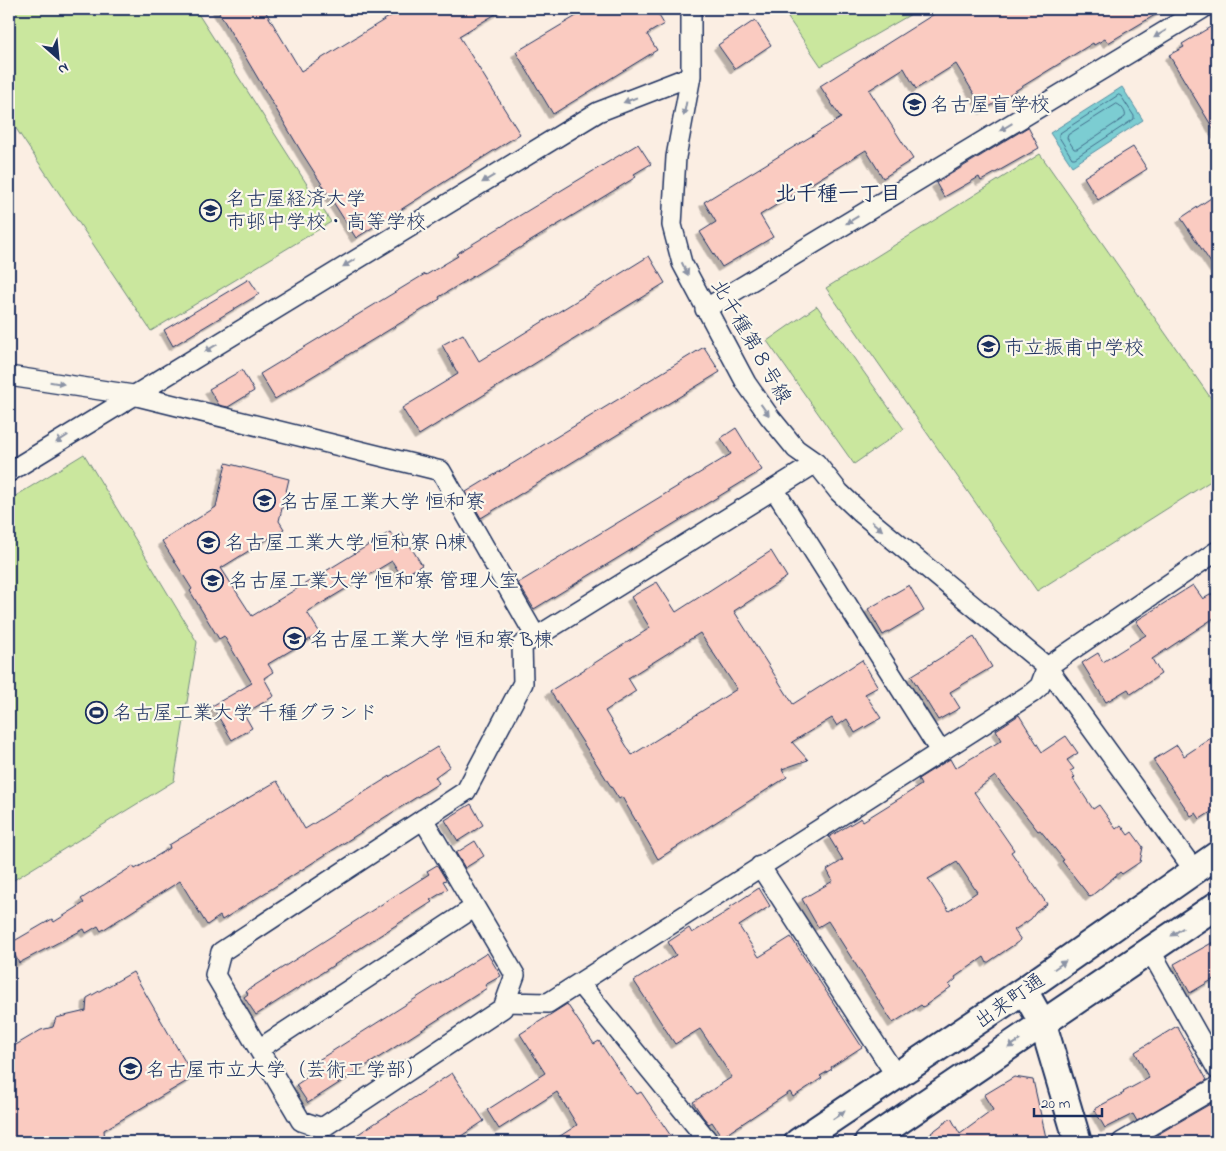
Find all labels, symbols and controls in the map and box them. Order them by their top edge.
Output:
one-way arrow [1154,29,1167,38]
north arrow [32,32,82,82]
text: N [54,57,72,80]
school or university icon: 名古屋盲学校 [902,92,926,116]
place label: 名古屋盲学校 [930,92,1050,121]
one-way arrow [622,96,637,104]
one-way arrow [680,102,688,118]
one-way arrow [1000,122,1013,131]
one-way arrow [482,174,495,183]
district label: 北千種一丁目 [775,180,901,210]
place label: 名古屋経済大学 市邨中学校・高等学校 [226,186,426,238]
school or university icon: 名古屋経済大学 市邨中学校・高等学校 [198,198,222,222]
one-way arrow [846,215,859,224]
one-way arrow [343,259,356,268]
one-way arrow [681,262,689,276]
street label: 北千種第８号線 [702,274,797,410]
school or university icon: 市立振甫中学校 [976,335,1000,359]
place label: 市立振甫中学校 [1004,335,1144,364]
one-way arrow [204,343,217,352]
one-way arrow [49,379,65,387]
one-way arrow [760,403,770,417]
one-way arrow [55,435,69,444]
school or university icon: 名古屋工業大学 恒和寮 [252,489,276,513]
place label: 名古屋工業大学 恒和寮 [280,489,485,518]
one-way arrow [871,520,883,532]
school or university icon: 名古屋工業大学 恒和寮 A棟 [197,530,221,554]
place label: 名古屋工業大学 恒和寮 A棟 [225,530,467,559]
school or university icon: 名古屋工業大学 恒和寮 管理人室 [201,568,225,592]
place label: 名古屋工業大学 恒和寮 管理人室 [229,568,519,597]
school or university icon: 名古屋工業大学 恒和寮 B棟 [282,627,306,651]
place label: 名古屋工業大学 恒和寮 B棟 [310,627,553,656]
sports icon: 名古屋工業大学 千種グランド [85,700,109,724]
place label: 名古屋工業大学 千種グランド [113,700,378,729]
one-way arrow [1170,927,1184,937]
one-way arrow [1053,960,1067,970]
street label: 出来町通 [969,967,1052,1037]
one-way arrow [1007,1039,1021,1049]
school or university icon: 名古屋市立大学（芸術工学部） [118,1057,142,1081]
place label: 名古屋市立大学（芸術工学部） [146,1057,426,1086]
scale bar [1034,1086,1101,1118]
text: 20 m [1041,1093,1071,1115]
one-way arrow [832,1111,845,1120]

